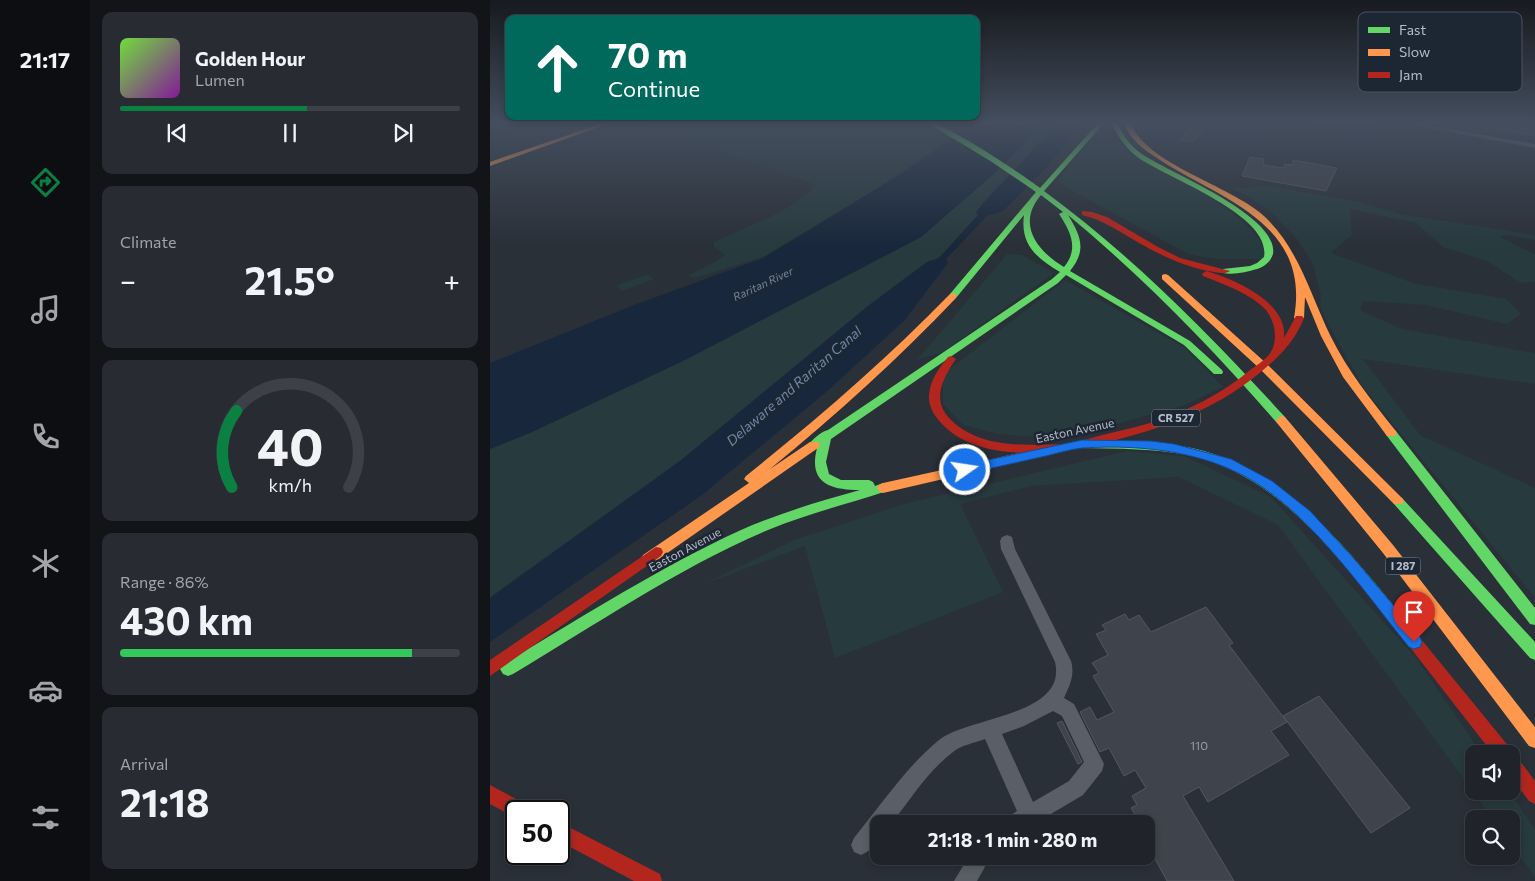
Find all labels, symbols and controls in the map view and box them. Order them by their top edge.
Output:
legend [1358,12,1522,92]
text: Fast [1399,21,1426,38]
text: 70 m [608,32,688,75]
icon: ahead [525,35,590,100]
text: Slow [1399,43,1430,60]
text: 21:17 [20,46,70,73]
text: Golden Hour [195,47,305,70]
text: Jam [1399,66,1423,83]
text: Lumen [195,70,245,89]
text: Continue [608,75,700,102]
icon: previous [163,119,191,147]
icon: pause [276,119,304,147]
icon: next [389,119,417,147]
icon: directions [28,165,63,200]
text: Climate [120,232,176,251]
text: 21.5° [245,256,335,303]
text: − [120,263,136,297]
text: + [444,263,460,297]
water label: Raritan River [731,264,795,303]
icon: music [28,292,63,327]
water label: Delaware and Raritan Canal [723,322,865,449]
road number: CR 527 [1152,409,1200,426]
text: 40 [257,413,323,477]
street label: Easton Avenue [1034,415,1115,445]
icon: phone [28,419,63,454]
position arrow [938,443,990,495]
text: km/h [268,474,312,496]
street label: Easton Avenue [646,524,723,574]
icon: climate [28,546,63,581]
road number: I 287 [1386,558,1420,574]
text: Range · 86% [120,572,209,591]
pin [1393,591,1435,642]
text: 430 km [120,596,253,643]
icon: arrive [1400,598,1428,626]
icon: car [28,673,63,708]
house number: 110 [1190,738,1208,752]
map controls [1465,745,1520,865]
button: sound [1465,745,1520,800]
text: Arrival [120,754,168,773]
text: 21:18 [120,778,210,825]
icon: filters [28,800,63,835]
speed limit sign: 50 [505,800,570,865]
button: search [1465,810,1520,865]
text: 21:18 · 1 min · 280 m [928,828,1097,851]

